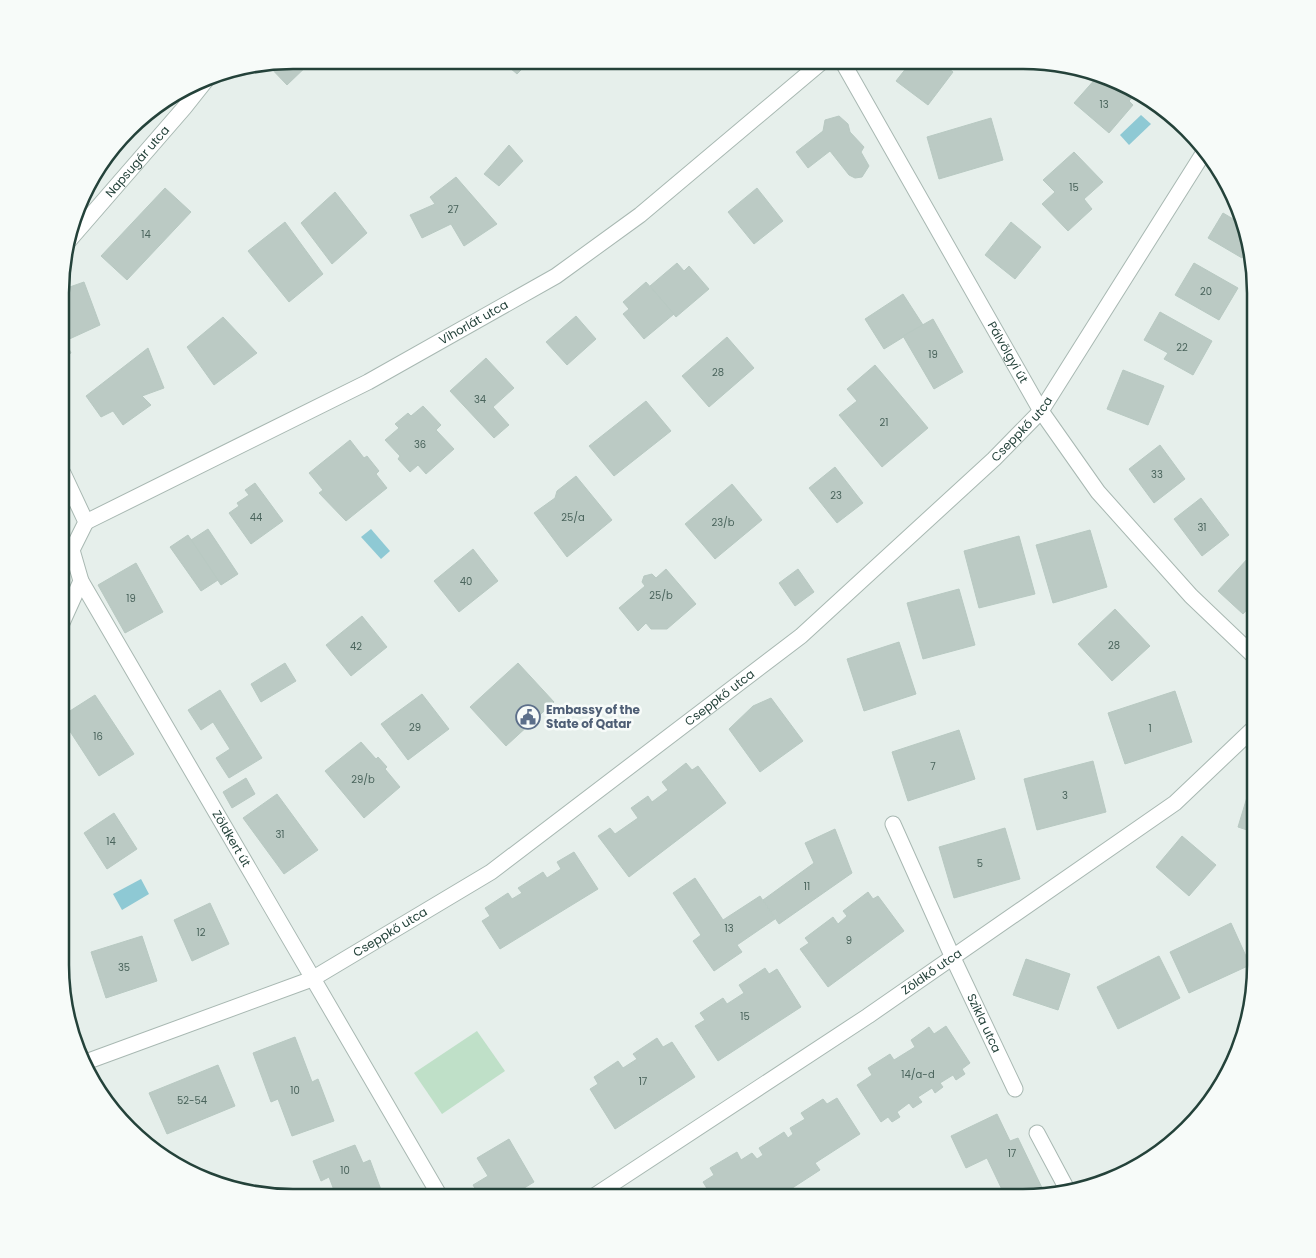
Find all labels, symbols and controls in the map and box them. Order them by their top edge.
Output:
house number: 13 [1099,97,1109,112]
street label: Napsugár utca [101,122,173,201]
house number: 15 [1069,180,1079,195]
house number: 27 [447,202,459,217]
house number: 14 [141,227,151,242]
house number: 20 [1200,284,1212,299]
street label: Vihorlát utca [436,296,511,348]
street label: Pálvölgyi út [984,318,1032,386]
house number: 22 [1176,340,1188,355]
house number: 19 [928,347,938,362]
house number: 28 [712,365,724,380]
house number: 34 [474,392,486,407]
street label: Cseppkő utca [987,393,1056,465]
house number: 21 [880,415,888,430]
house number: 36 [414,437,426,452]
house number: 33 [1151,467,1163,482]
house number: 23 [830,488,842,503]
house number: 44 [250,510,262,525]
house number: 25/a [561,510,585,525]
house number: 23/b [711,515,735,530]
house number: 31 [1197,520,1207,535]
house number: 40 [460,574,472,589]
house number: 25/b [649,588,673,603]
house number: 19 [126,591,136,606]
house number: 28 [1108,638,1120,653]
house number: 42 [350,639,362,654]
street label: Cseppkő utca [681,665,758,730]
place label: Embassy of the State of Qatar [546,701,640,732]
public building icon: Embassy of the State of Qatar [515,704,541,730]
house number: 29 [409,720,421,735]
house number: 1 [1148,721,1152,736]
house number: 16 [93,729,103,744]
house number: 7 [930,759,936,774]
house number: 29/b [351,772,375,787]
house number: 3 [1062,788,1068,803]
street label: Zöldkert út [209,807,255,870]
house number: 31 [275,827,285,842]
house number: 14 [106,834,116,849]
house number: 5 [977,856,983,871]
house number: 11 [804,879,810,894]
street label: Cseppkő utca [350,903,430,961]
house number: 13 [724,921,734,936]
house number: 12 [197,925,206,940]
house number: 9 [846,933,852,948]
street label: Zöldkő utca [898,944,965,998]
house number: 35 [118,960,130,975]
street label: Szikla utca [963,991,1006,1055]
house number: 15 [740,1009,750,1024]
house number: 14/a-d [901,1067,935,1082]
house number: 17 [639,1074,648,1089]
house number: 10 [290,1083,300,1098]
house number: 52-54 [177,1093,207,1108]
house number: 17 [1008,1146,1017,1161]
house number: 10 [340,1163,350,1178]

